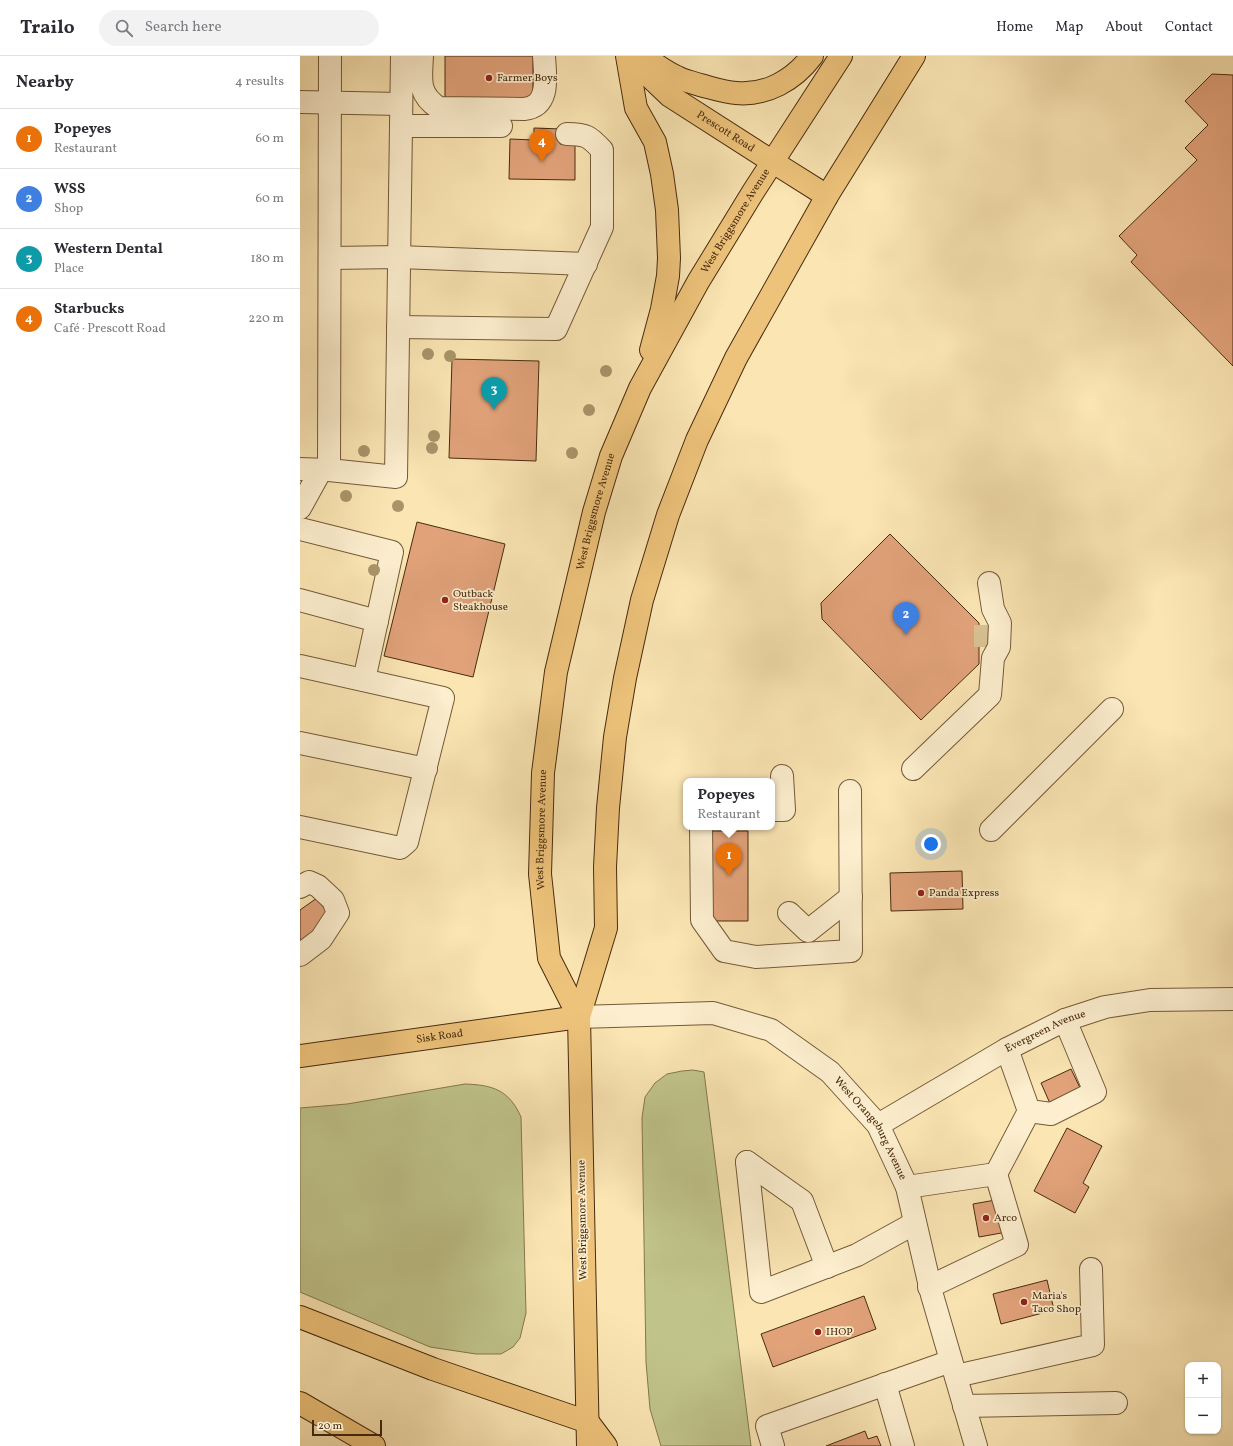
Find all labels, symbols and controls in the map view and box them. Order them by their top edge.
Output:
search box [99,10,379,46]
text: Trailo [20,15,75,41]
icon: search [113,17,135,39]
text: Search here [145,17,222,38]
text: Home [996,18,1033,37]
text: Map [1055,18,1083,37]
text: About [1105,18,1143,37]
text: Contact [1165,18,1213,37]
text: Nearby [16,71,74,94]
place label: Farmer Boys [497,71,558,86]
text: 4 results [235,73,284,91]
marker: Farmer Boys [484,73,494,83]
street label: Prescott Road [694,107,758,156]
text: Popeyes [54,119,111,140]
pin: 4 [529,129,555,162]
text: 1 [26,130,32,148]
text: 60 m [256,130,284,148]
text: Restaurant [54,140,117,158]
street label: West Briggsmore Avenue [698,166,774,276]
text: WSS [54,179,85,200]
text: 2 [26,190,32,208]
text: 60 m [256,190,284,208]
text: Shop [54,200,83,218]
text: Western Dental [54,239,163,260]
text: 3 [26,250,32,268]
text: 180 m [250,250,284,268]
text: Place [54,260,84,278]
text: Starbucks [54,299,124,320]
text: 4 [25,310,33,328]
text: 220 m [248,310,284,328]
text: Café · Prescott Road [54,320,166,338]
pin: 3 [481,377,507,410]
street label: West Briggsmore Avenue [573,451,619,571]
place label: Outback Steakhouse [453,587,508,615]
marker: Outback Steakhouse [440,595,450,605]
pin: 2 [893,602,919,635]
street label: West Briggsmore Avenue [532,768,551,891]
popup [683,778,775,830]
text: Popeyes [698,785,755,806]
text: Restaurant [698,806,760,824]
your location [921,834,941,854]
pin: 1 [716,843,742,876]
place label: Panda Express [929,886,999,901]
marker: Panda Express [916,888,926,898]
street label: Evergreen Avenue [1002,1006,1088,1056]
street label: Sisk Road [415,1026,464,1047]
street label: West Orangeburg Avenue [830,1074,910,1182]
street label: West Briggsmore Avenue [574,1160,592,1280]
place label: Arco [994,1211,1017,1226]
marker: Arco [981,1213,991,1223]
place label: Maria's Taco Shop [1032,1289,1081,1317]
marker: Maria's Taco Shop [1019,1297,1029,1307]
place label: IHOP [826,1325,853,1340]
marker: IHOP [813,1327,823,1337]
map controls [1185,1362,1221,1434]
button: + [1185,1362,1221,1398]
button: − [1185,1398,1221,1434]
scale bar [312,1418,382,1437]
text: 20 m [318,1419,342,1434]

